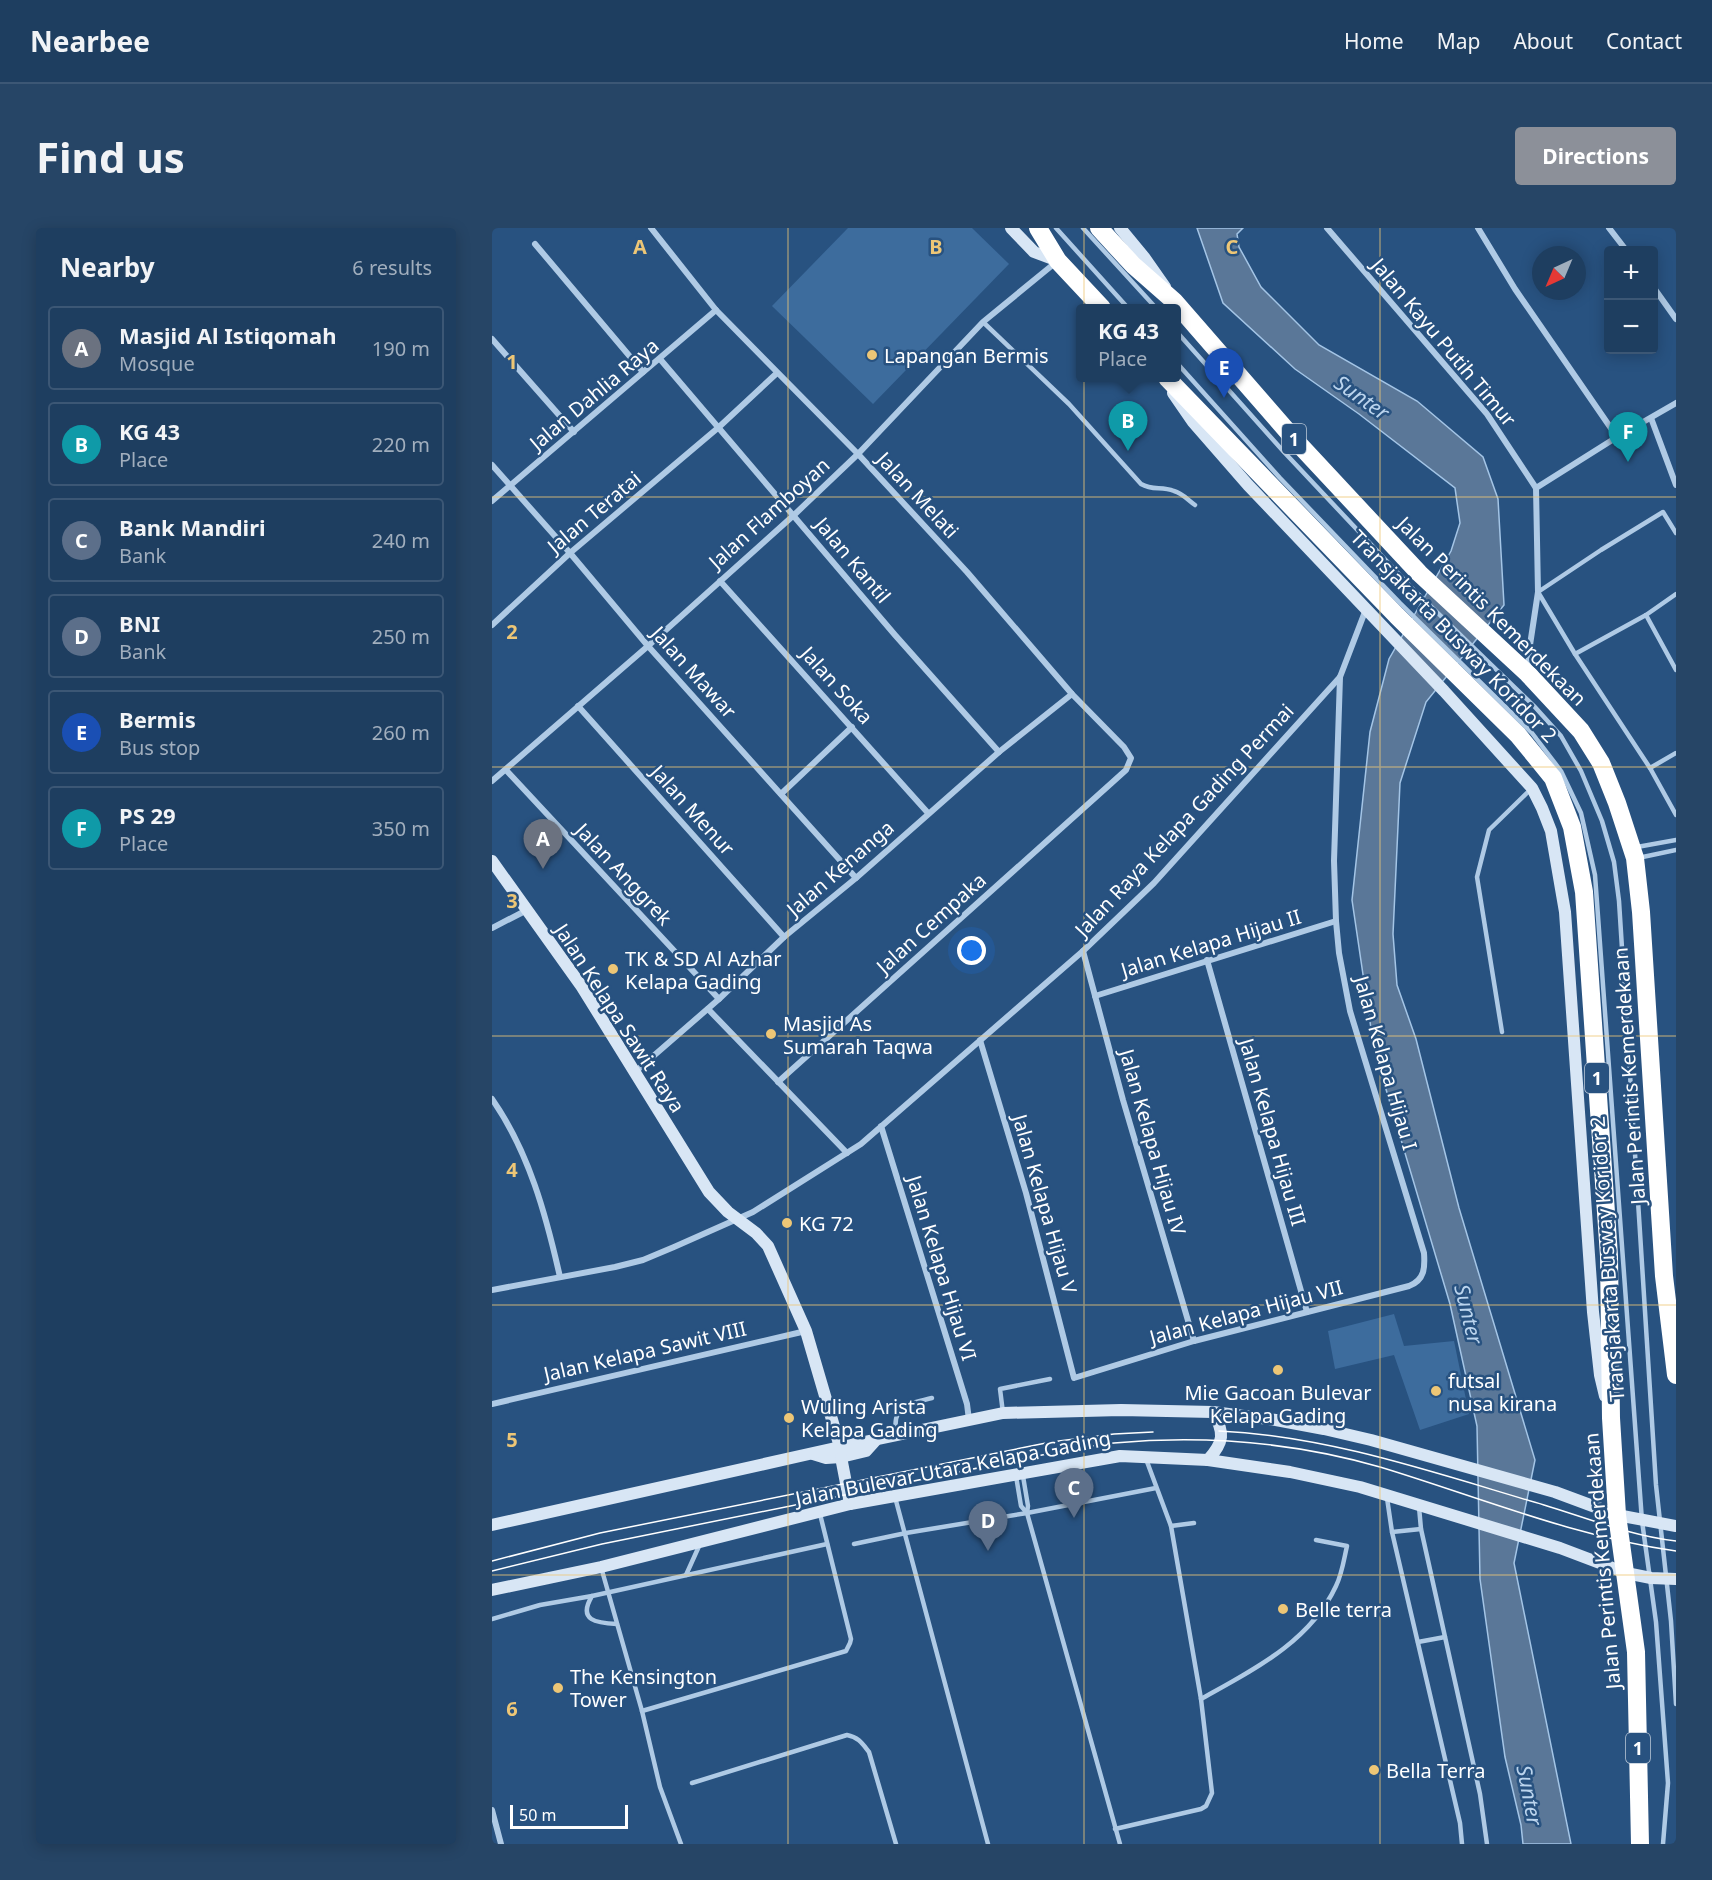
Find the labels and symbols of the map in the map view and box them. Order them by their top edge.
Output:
text: A [633,233,647,260]
text: B [929,233,943,260]
text: C [1226,233,1239,260]
north arrow [1532,246,1586,300]
street label: Jalan Kayu Putih Timur [1364,251,1522,432]
street label: Jalan Dahlia Raya [522,332,664,457]
place label: Lapangan Bermis [884,342,1049,369]
text: 1 [506,348,518,375]
marker: Lapangan Bermis [865,348,879,362]
pin: E [1204,348,1244,398]
water label: Sunter [1329,368,1396,427]
pin: B [1108,402,1148,451]
pin: F [1608,412,1648,462]
road number: 1 [1282,424,1306,454]
street label: Jalan Melati [870,445,965,544]
street label: Jalan Flamboyan [701,451,835,576]
street label: Jalan Teratai [540,465,646,560]
street label: Jalan Perintis Kemerdekaan [1390,509,1593,712]
street label: Jalan Kantil [808,510,897,609]
street label: Transjakarta Busway Koridor 2 [1345,524,1563,748]
text: 2 [506,618,518,645]
street label: Jalan Mawar [644,619,743,724]
street label: Jalan Soka [794,639,879,730]
street label: Jalan Raya Kelapa Gading Permai [1067,698,1299,944]
street label: Jalan Menur [644,757,741,861]
street label: Jalan Kenanga [779,814,899,923]
street label: Jalan Anggrek [568,816,678,931]
pin: A [524,820,562,869]
street label: Jalan Cempaka [869,867,992,981]
text: 3 [506,887,518,914]
street label: Jalan Kelapa Hijau II [1116,903,1304,984]
street label: Jalan Kelapa Sawit Raya [548,917,691,1118]
your location [957,936,986,965]
place label: TK & SD Al Azhar Kelapa Gading [625,945,781,995]
street label: Jalan Perintis Kemerdekaan [1607,947,1652,1207]
marker: TK & SD Al Azhar Kelapa Gading [606,962,620,976]
street label: Jalan Kelapa Hijau I [1348,971,1424,1153]
place label: Masjid As Sumarah Taqwa [783,1010,933,1060]
marker: Masjid As Sumarah Taqwa [764,1027,778,1041]
street label: Jalan Kelapa Hijau III [1233,1033,1313,1229]
street label: Jalan Kelapa Hijau IV [1113,1044,1192,1238]
road number: 1 [1585,1063,1609,1093]
street label: Jalan Kelapa Hijau V [1006,1109,1084,1297]
street label: Transjakarta Busway Koridor 2 [1584,1116,1630,1402]
text: 4 [506,1156,518,1183]
street label: Jalan Kelapa Hijau VI [900,1170,983,1364]
place label: KG 72 [799,1210,854,1237]
marker: KG 72 [780,1216,794,1230]
street label: Jalan Kelapa Hijau VII [1145,1273,1346,1351]
water label: Sunter [1448,1281,1490,1348]
street label: Jalan Kelapa Sawit VIII [539,1315,749,1388]
marker: Mie Gacoan Bulevar Kelapa Gading [1271,1363,1285,1377]
place label: futsal nusa kirana [1448,1367,1557,1417]
place label: Mie Gacoan Bulevar Kelapa Gading [1184,1379,1372,1429]
marker: futsal nusa kirana [1429,1384,1443,1398]
place label: Wuling Arista Kelapa Gading [801,1393,938,1443]
marker: Wuling Arista Kelapa Gading [782,1411,796,1425]
street label: Jalan Bulevar Utara Kelapa Gading [791,1424,1113,1512]
text: 5 [506,1426,518,1453]
street label: Jalan Perintis Kemerdekaan [1577,1432,1627,1692]
pin: C [1054,1468,1094,1518]
pin: D [968,1502,1008,1551]
place label: Belle terra [1295,1596,1392,1623]
marker: Belle terra [1276,1602,1290,1616]
place label: The Kensington Tower [570,1663,717,1713]
marker: The Kensington Tower [551,1681,565,1695]
text: 6 [506,1695,518,1722]
road number: 1 [1626,1733,1650,1763]
place label: Bella Terra [1386,1757,1485,1784]
marker: Bella Terra [1367,1763,1381,1777]
water label: Sunter [1510,1763,1550,1829]
scale bar [510,1802,628,1830]

